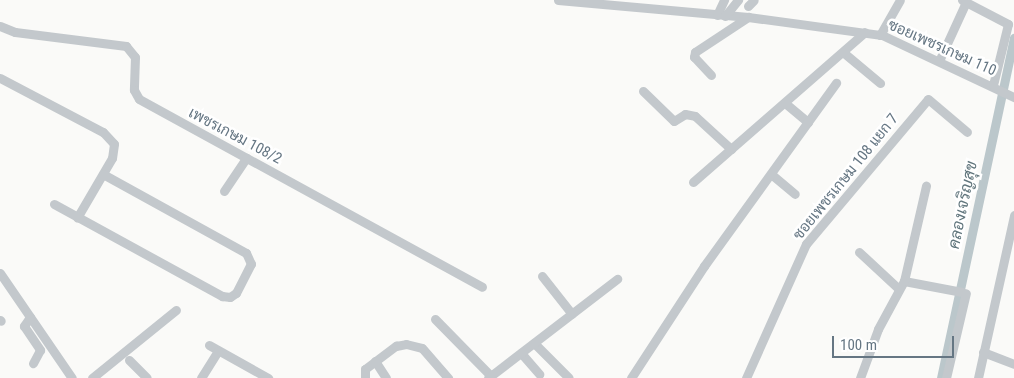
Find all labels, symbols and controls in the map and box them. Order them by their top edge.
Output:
street label: ซอยเพชรเกษม 110 [885,16,999,80]
street label: เพชรเกษม 108/2 [185,104,285,168]
street label: ซอยเพชรเกษม 108 แยก 7 [790,110,902,244]
water label: คลองเจริญสุข [944,159,982,251]
scale bar [834,326,956,358]
text: 100 m [840,336,877,354]

